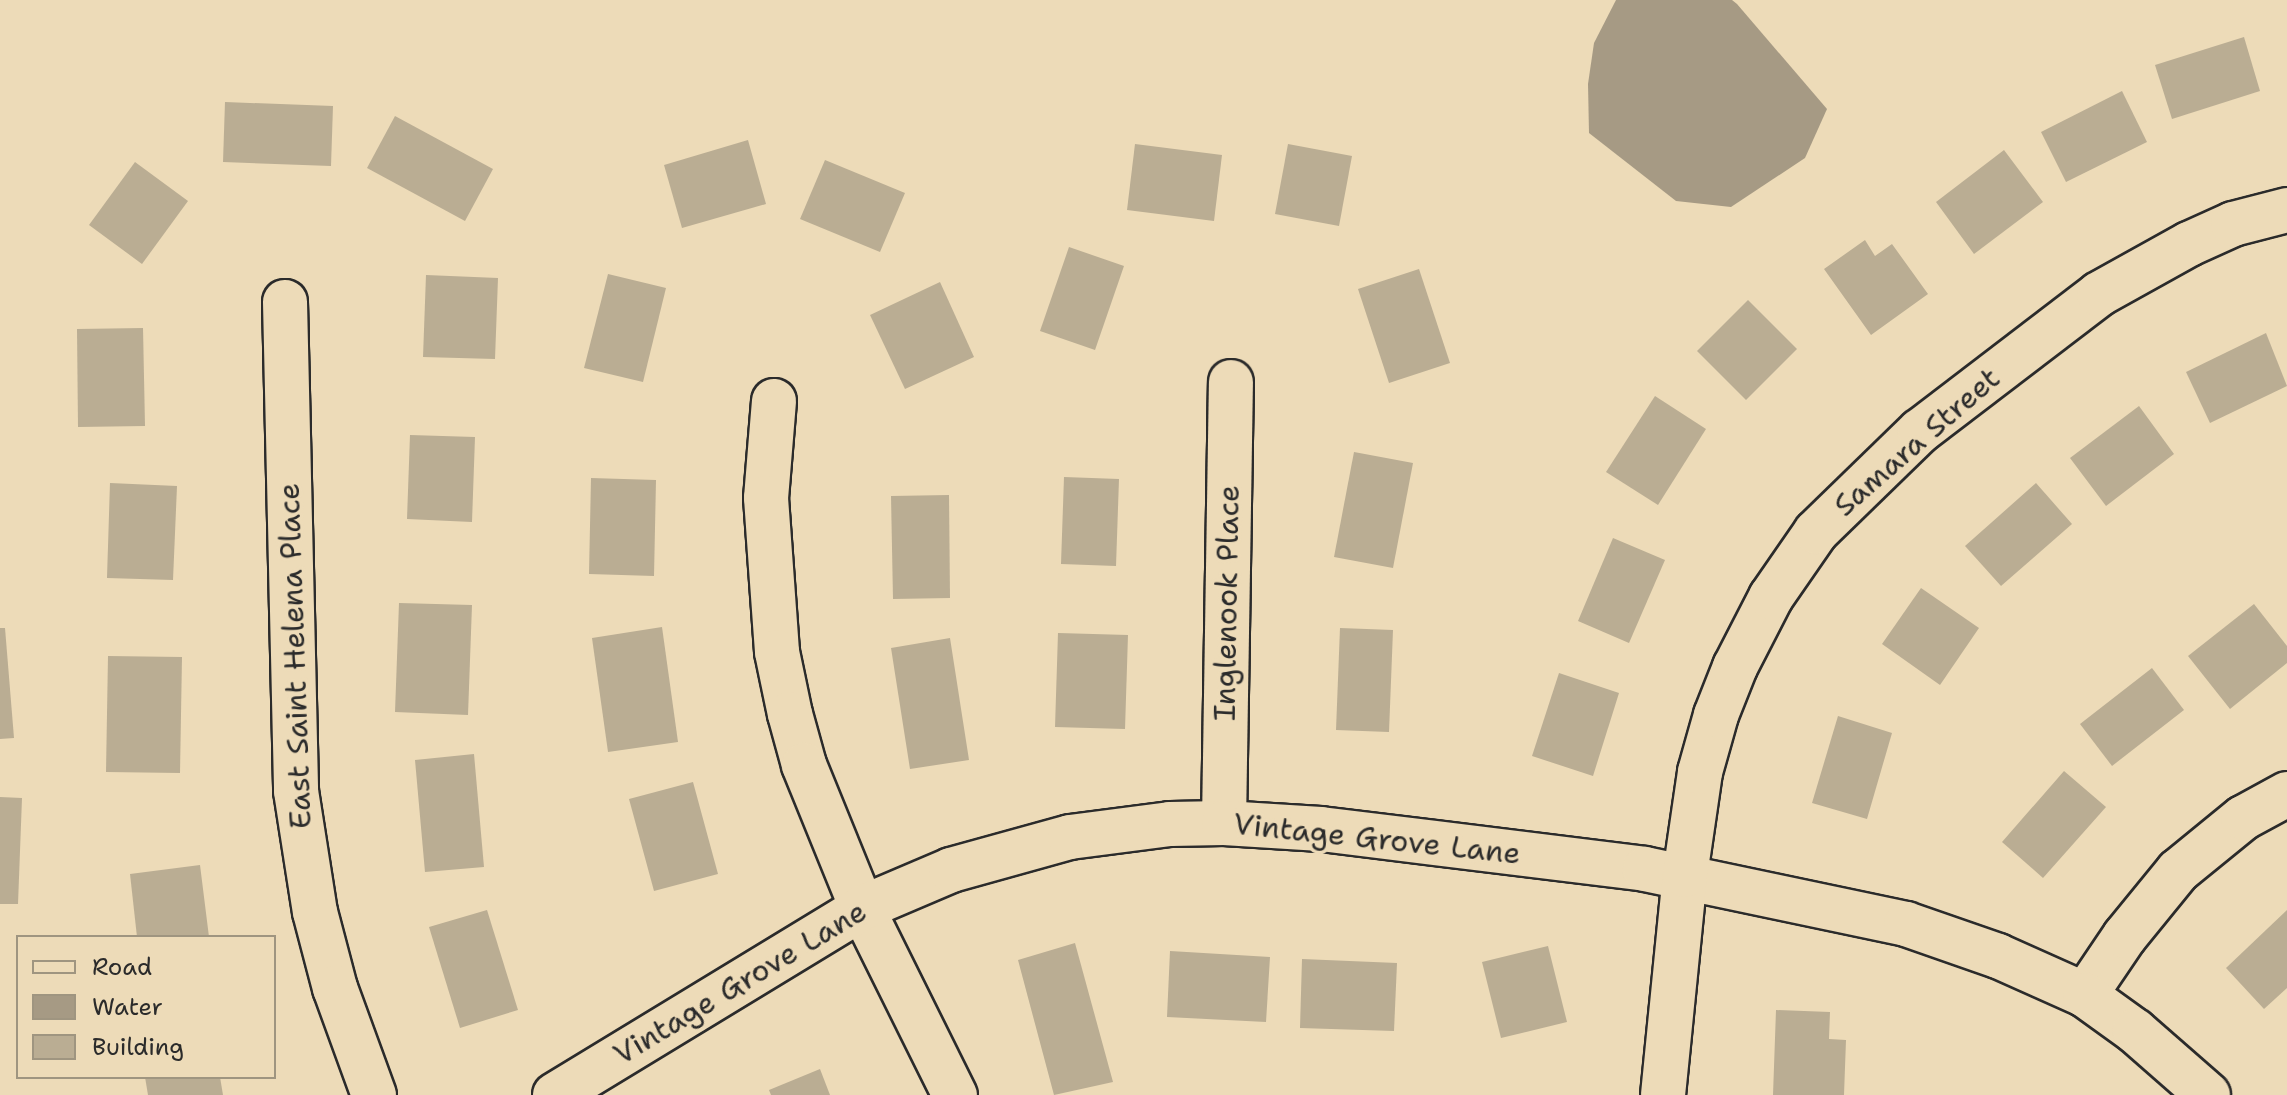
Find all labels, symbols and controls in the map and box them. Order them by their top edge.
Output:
street label: Samara Street [1827,360,2007,524]
street label: East Saint Helena Place [271,482,319,830]
street label: Inglenook Place [1207,485,1247,721]
street label: Vintage Grove Lane [1232,806,1522,872]
street label: Vintage Grove Lane [607,893,873,1073]
legend [16,935,276,1079]
text: Road [92,951,152,983]
text: Water [92,991,163,1023]
text: Building [92,1031,184,1063]

